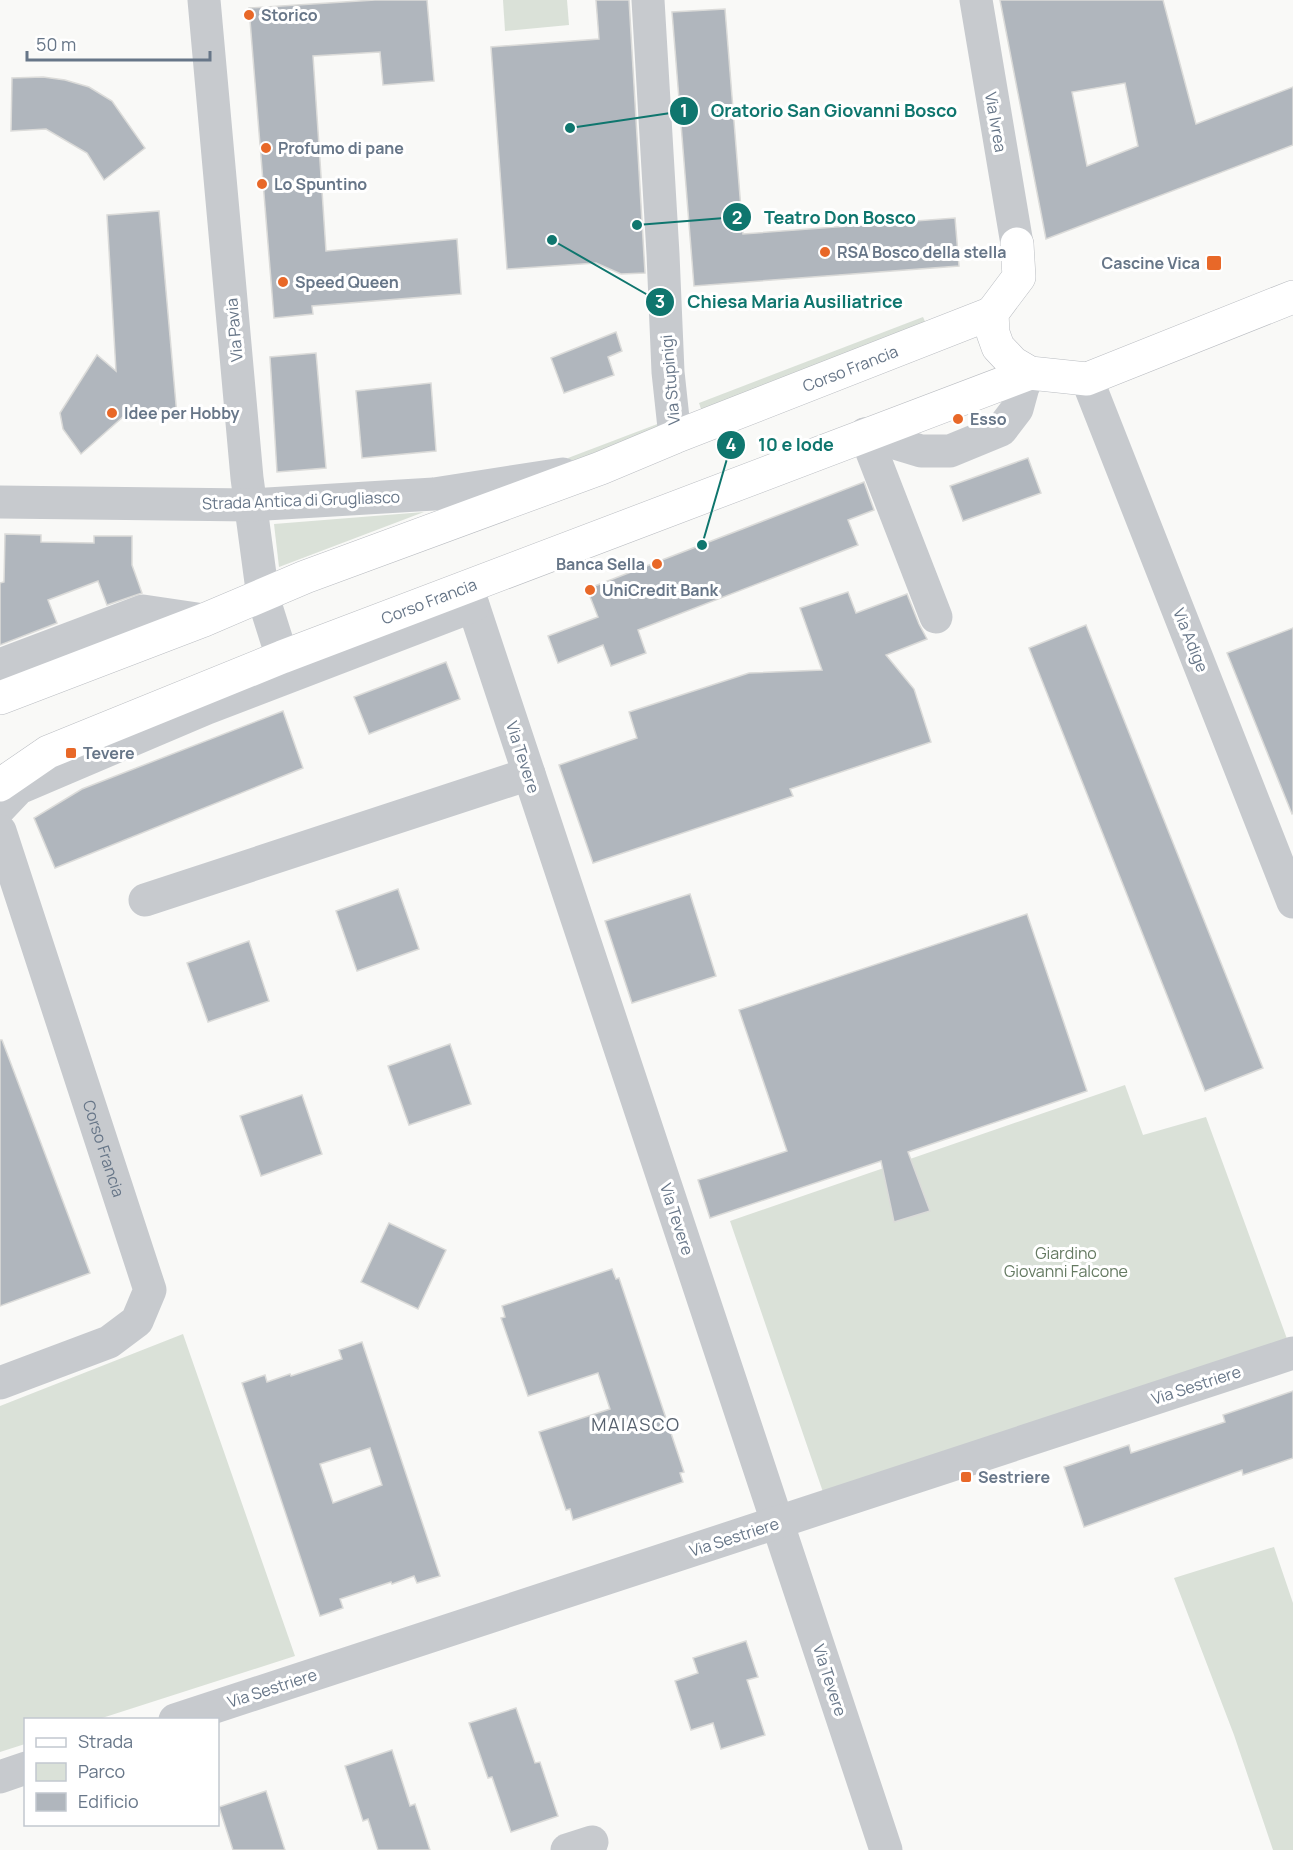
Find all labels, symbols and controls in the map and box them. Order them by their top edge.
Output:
place label: Storico [261,4,318,26]
marker: Storico [242,8,256,22]
scale bar [27,24,210,62]
text: 50 m [36,32,76,56]
street label: Via Ivrea [980,90,1012,154]
callout: Oratorio San Giovanni Bosco [669,93,969,129]
text: 1 [680,98,688,122]
text: Oratorio San Giovanni Bosco [711,98,957,122]
place label: Profumo di pane [278,137,404,159]
marker: Profumo di pane [259,141,273,155]
place label: Lo Spuntino [274,173,367,195]
marker: Lo Spuntino [255,177,269,191]
callout: Teatro Don Bosco [722,199,928,235]
text: 2 [732,205,742,229]
text: Teatro Don Bosco [764,205,916,229]
place label: RSA Bosco della stella [837,241,1006,263]
marker: RSA Bosco della stella [818,245,832,259]
place label: Cascine Vica [1101,252,1200,274]
marker: Cascine Vica [1205,254,1223,272]
place label: Speed Queen [295,271,399,293]
marker: Speed Queen [276,275,290,289]
callout: Chiesa Maria Ausiliatrice [645,284,915,320]
text: 3 [655,289,665,313]
text: Chiesa Maria Ausiliatrice [687,289,903,313]
street label: Via Pavia [220,297,248,363]
street label: Via Stupinigi [655,334,685,426]
street label: Corso Francia [799,340,901,397]
place label: Idee per Hobby [124,402,239,424]
marker: Idee per Hobby [105,406,119,420]
place label: Esso [970,408,1007,430]
marker: Esso [951,412,965,426]
callout: 10 e lode [716,427,846,463]
text: 4 [726,432,737,456]
text: 10 e lode [758,432,834,456]
street label: Strada Antica di Grugliasco [202,486,400,514]
place label: Banca Sella [556,553,645,575]
marker: Banca Sella [650,557,664,571]
street label: Corso Francia [378,573,480,629]
place label: UniCredit Bank [602,579,718,601]
marker: UniCredit Bank [583,583,597,597]
street label: Via Adige [1168,605,1214,675]
street label: Via Tevere [501,718,545,796]
place label: Tevere [83,742,135,764]
marker: Tevere [64,746,78,760]
street label: Corso Francia [78,1097,130,1200]
street label: Via Tevere [655,1180,699,1258]
park label: Giardino Giovanni Falcone [1004,1242,1128,1282]
street label: Via Sestriere [1148,1360,1244,1410]
district label: MAIASCO [591,1412,681,1436]
place label: Sestriere [978,1466,1050,1488]
marker: Sestriere [959,1470,973,1484]
street label: Via Sestriere [686,1512,782,1562]
street label: Via Tevere [808,1641,852,1719]
street label: Via Sestriere [224,1663,320,1713]
legend [24,1718,219,1826]
text: Strada [78,1729,133,1753]
text: Parco [78,1759,125,1783]
text: Edificio [78,1789,139,1813]

